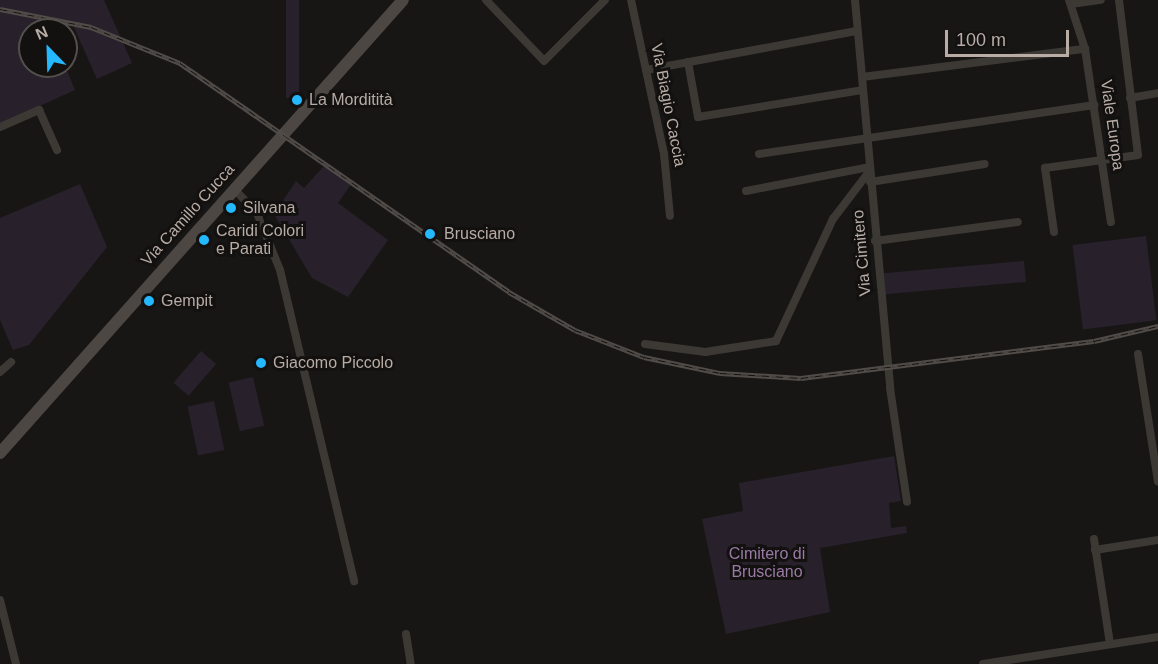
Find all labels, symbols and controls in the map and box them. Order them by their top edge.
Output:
north arrow [18,18,78,78]
scale bar [948,18,1072,56]
text: N [33,23,50,43]
text: 100 m [956,30,1006,50]
street label: Via Biagio Caccia [647,42,689,168]
street label: Viale Europa [1096,78,1128,172]
place label: La Morditità [309,90,393,110]
marker: La Morditità [290,93,304,107]
street label: Via Camillo Cucca [137,160,239,270]
place label: Silvana [243,198,295,218]
marker: Silvana [224,201,238,215]
street label: Via Cimitero [849,209,875,297]
place label: Caridi Colori e Parati [216,221,304,259]
place label: Brusciano [444,224,515,244]
marker: Brusciano [421,225,439,243]
marker: Caridi Colori e Parati [197,233,211,247]
place label: Gempit [161,291,213,311]
marker: Gempit [142,294,156,308]
place label: Giacomo Piccolo [273,353,393,373]
marker: Giacomo Piccolo [254,356,268,370]
park label: Cimitero di Brusciano [729,544,805,582]

